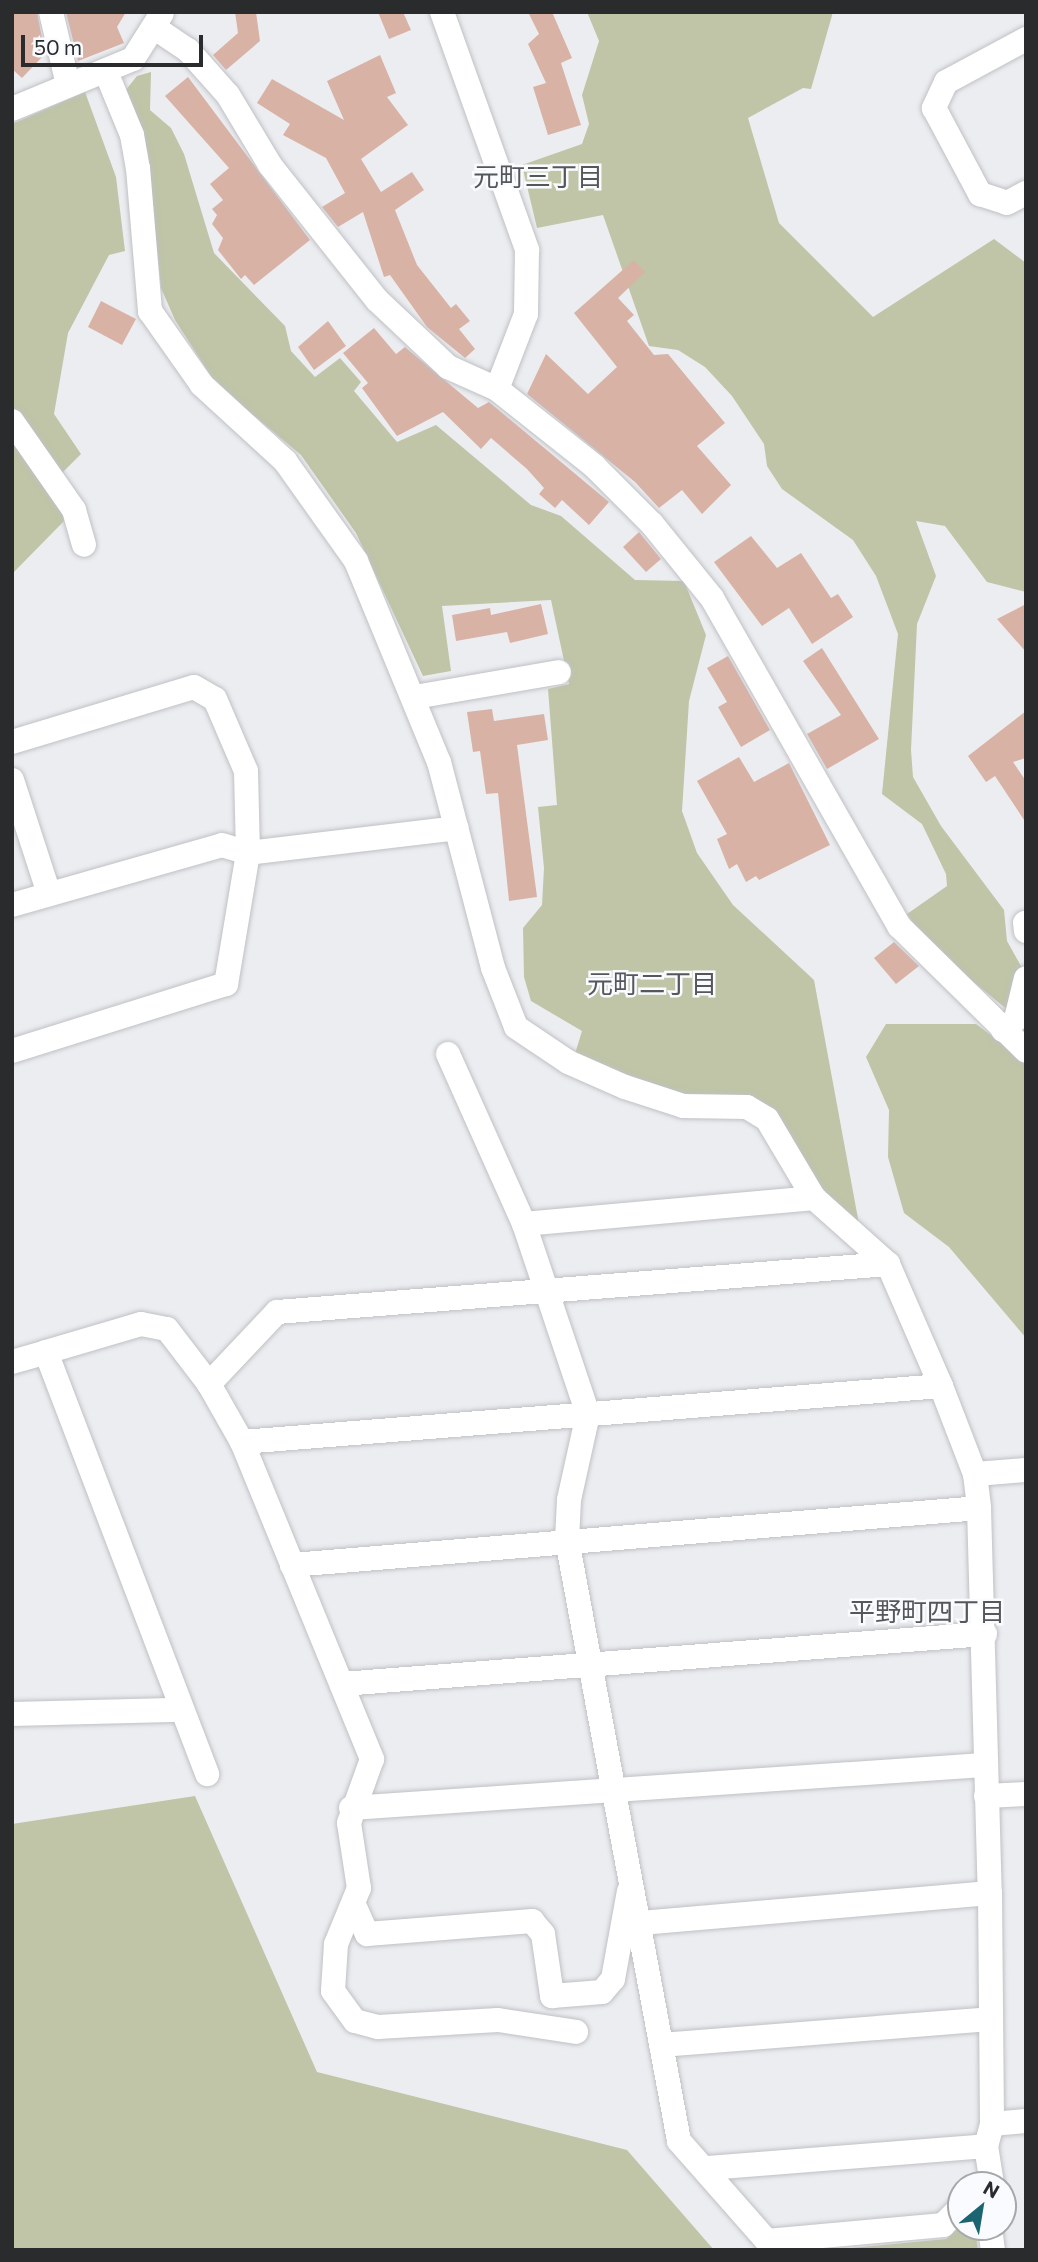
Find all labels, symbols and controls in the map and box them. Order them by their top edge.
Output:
scale bar [24,21,206,65]
text: 50 m [34,34,82,59]
district label: 元町三丁目 [473,160,603,192]
district label: 元町二丁目 [587,967,717,999]
district label: 平野町四丁目 [849,1595,1005,1627]
north arrow [947,2171,1017,2241]
text: N [980,2176,1004,2203]

